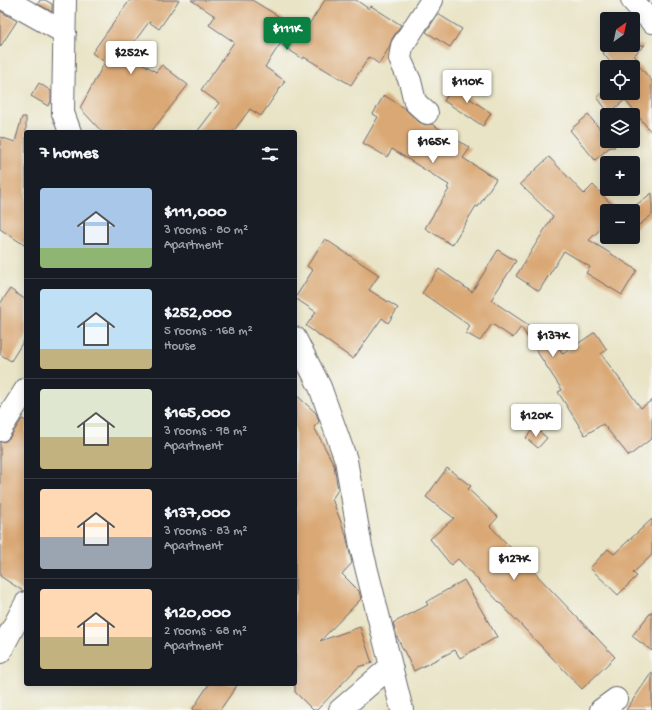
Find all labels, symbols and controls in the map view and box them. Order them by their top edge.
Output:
north arrow [600,12,640,52]
map controls [600,12,640,244]
pin: $111K [259,17,315,51]
text: $111K [273,22,301,37]
pin: $252K [103,41,159,75]
text: $252K [115,46,147,61]
button: locate [600,60,640,100]
pin: $110K [439,70,495,104]
text: $110K [452,75,482,90]
button: layers [600,108,640,148]
pin: $165K [405,130,461,164]
text: $165K [417,135,449,150]
icon: filters [259,143,281,165]
text: 7 homes [40,144,98,164]
button: + [600,156,640,196]
text: $111,000 [164,203,227,223]
icon: home [72,204,120,252]
button: − [600,204,640,244]
text: 3 rooms · 80 m² [164,223,248,238]
text: Apartment [164,238,223,253]
text: $252,000 [164,304,232,324]
icon: home [72,305,120,353]
text: 5 rooms · 168 m² [164,324,253,339]
pin: $137K [525,324,581,358]
text: $137K [537,329,569,344]
text: House [164,339,196,354]
text: $165,000 [164,404,230,424]
pin: $120K [508,404,564,438]
icon: home [72,405,120,453]
text: $120K [520,409,552,424]
text: 3 rooms · 98 m² [164,424,247,439]
text: Apartment [164,439,223,454]
text: $137,000 [164,504,230,524]
icon: home [72,505,120,553]
text: 3 rooms · 83 m² [164,524,248,539]
text: Apartment [164,539,223,554]
pin: $127K [486,547,542,581]
text: $127K [498,552,530,567]
text: $120,000 [164,604,231,624]
icon: home [72,605,120,653]
text: 2 rooms · 68 m² [164,624,247,639]
text: Apartment [164,639,223,654]

